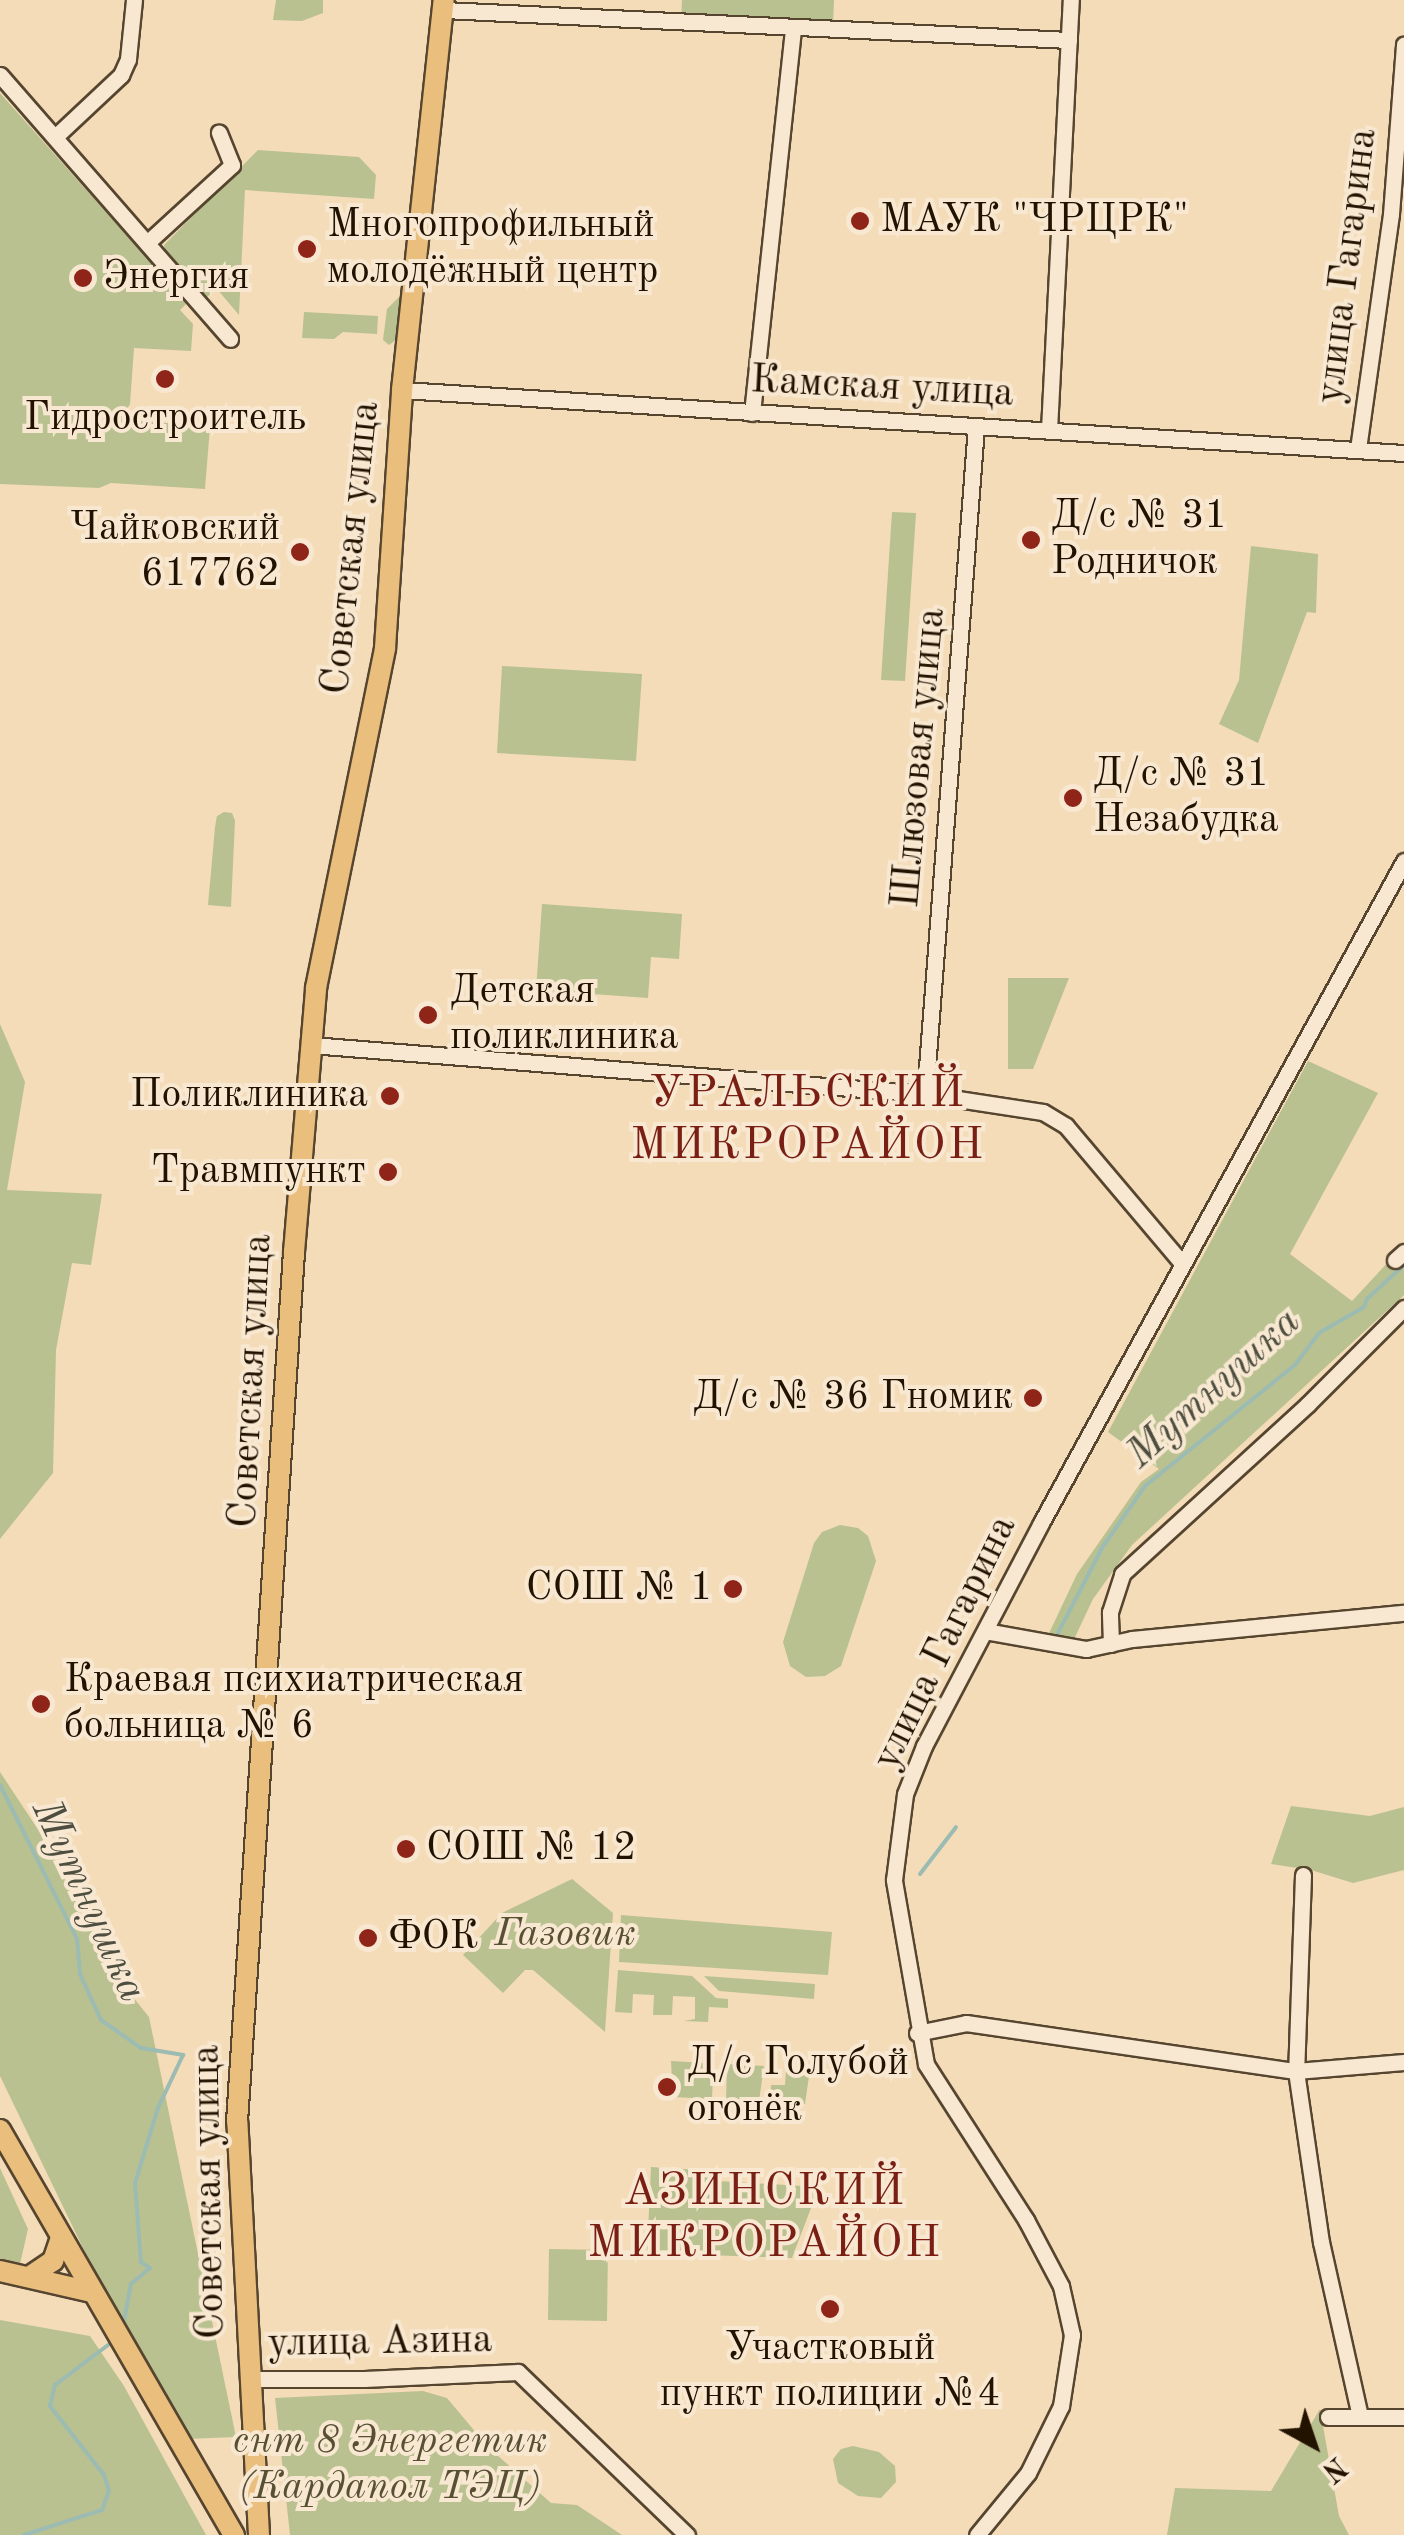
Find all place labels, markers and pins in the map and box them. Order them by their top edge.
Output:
place label: МАУК "ЧРЦРК" [880,197,1189,245]
place label: Многопрофильный молодёжный центр [327,202,658,296]
marker: МАУК "ЧРЦРК" [849,210,871,232]
marker: Многопрофильный молодёжный центр [296,238,318,260]
place label: Энергия [103,254,249,302]
marker: Энергия [72,267,94,289]
marker: Гидростроитель [154,368,176,390]
place label: Гидростроитель [24,395,306,443]
place label: Д/с № 31 Родничок [1051,493,1228,587]
place label: Чайковский 617762 [70,505,280,599]
marker: Д/с № 31 Родничок [1020,529,1042,551]
marker: Чайковский 617762 [289,541,311,563]
place label: Д/с № 31 Незабудка [1093,751,1279,845]
marker: Д/с № 31 Незабудка [1062,787,1084,809]
place label: Детская поликлиника [450,968,678,1062]
marker: Детская поликлиника [415,1002,441,1028]
place label: Поликлиника [130,1072,368,1120]
marker: Поликлиника [377,1083,403,1109]
place label: Травмпункт [151,1148,366,1196]
marker: Травмпункт [375,1159,401,1185]
place label: Д/с № 36 Гномик [693,1374,1013,1422]
marker: Д/с № 36 Гномик [1022,1387,1044,1409]
place label: СОШ № 1 [526,1565,713,1613]
marker: СОШ № 1 [722,1578,744,1600]
place label: Краевая психиатрическая больница № 6 [64,1657,524,1751]
marker: Краевая психиатрическая больница № 6 [28,1691,54,1717]
place label: СОШ № 12 [426,1825,636,1873]
marker: СОШ № 12 [395,1838,417,1860]
place label: ФОК [388,1914,479,1962]
marker: ФОК [357,1927,379,1949]
place label: Д/с Голубой огонёк [687,2040,909,2134]
marker: Д/с Голубой огонёк [656,2076,678,2098]
marker: Участковый пункт полиции №4 [819,2298,841,2320]
place label: Участковый пункт полиции №4 [660,2325,1000,2419]

